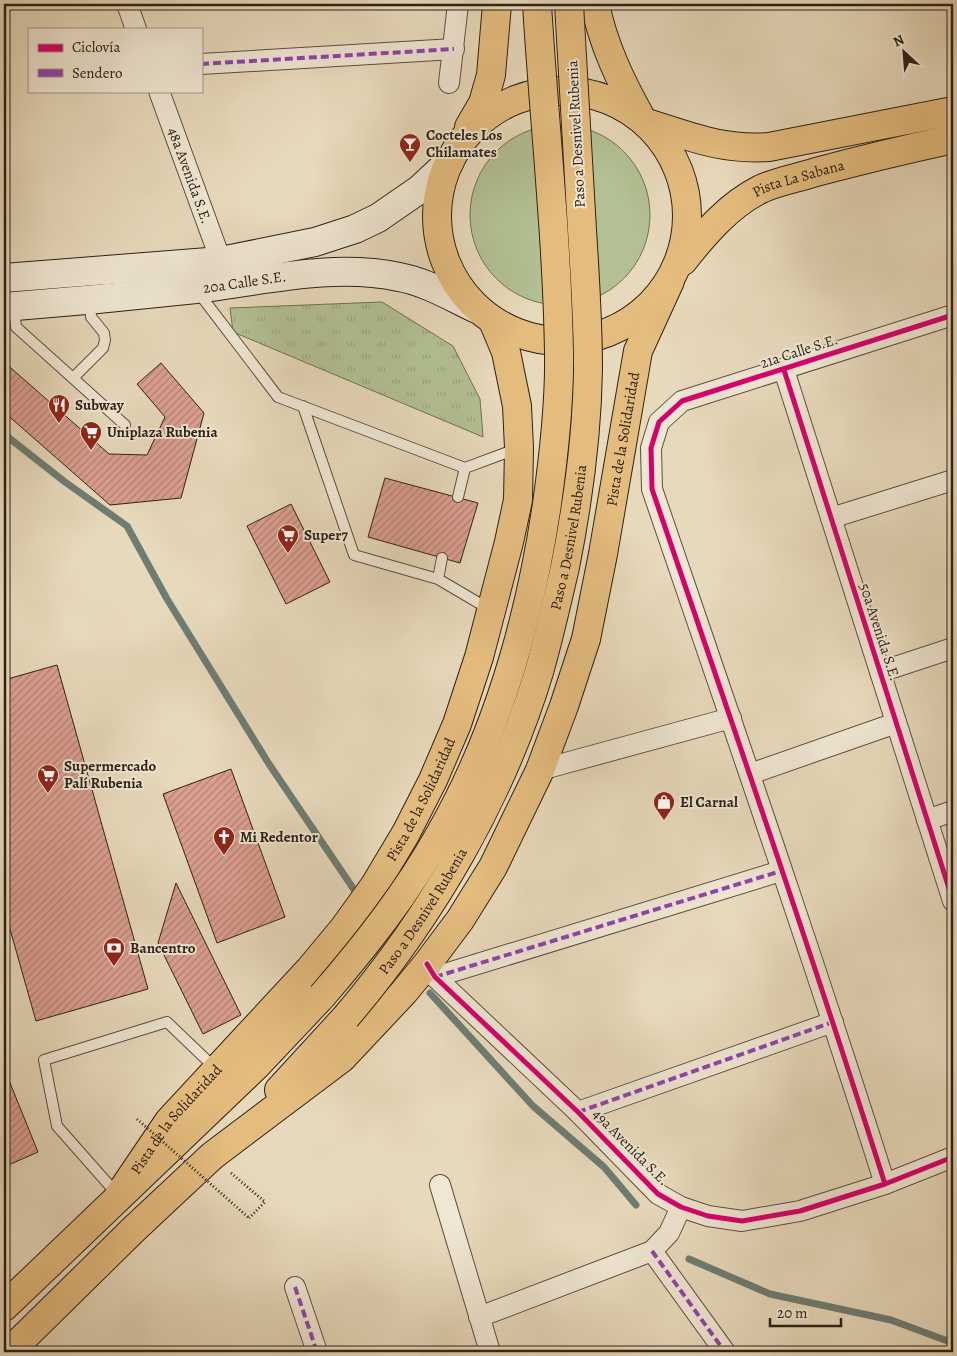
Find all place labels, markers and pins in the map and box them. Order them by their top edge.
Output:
place label: Cocteles Los Chilamates [426,125,502,162]
bar icon: Cocteles Los Chilamates [398,132,422,163]
restaurant icon: Subway [47,393,71,424]
place label: Subway [75,395,125,415]
supermarket icon: Uniplaza Rubenia [79,420,103,451]
place label: Uniplaza Rubenia [107,422,218,442]
supermarket icon: Super7 [276,523,300,554]
place label: Super7 [304,525,348,545]
place label: Supermercado Palí Rubenia [64,756,157,793]
supermarket icon: Supermercado Palí Rubenia [36,763,60,794]
shop icon: El Carnal [652,790,676,821]
place label: El Carnal [680,792,738,812]
church icon: Mi Redentor [212,825,236,856]
place label: Mi Redentor [240,827,318,847]
bank icon: Bancentro [102,936,126,967]
place label: Bancentro [130,938,196,958]

